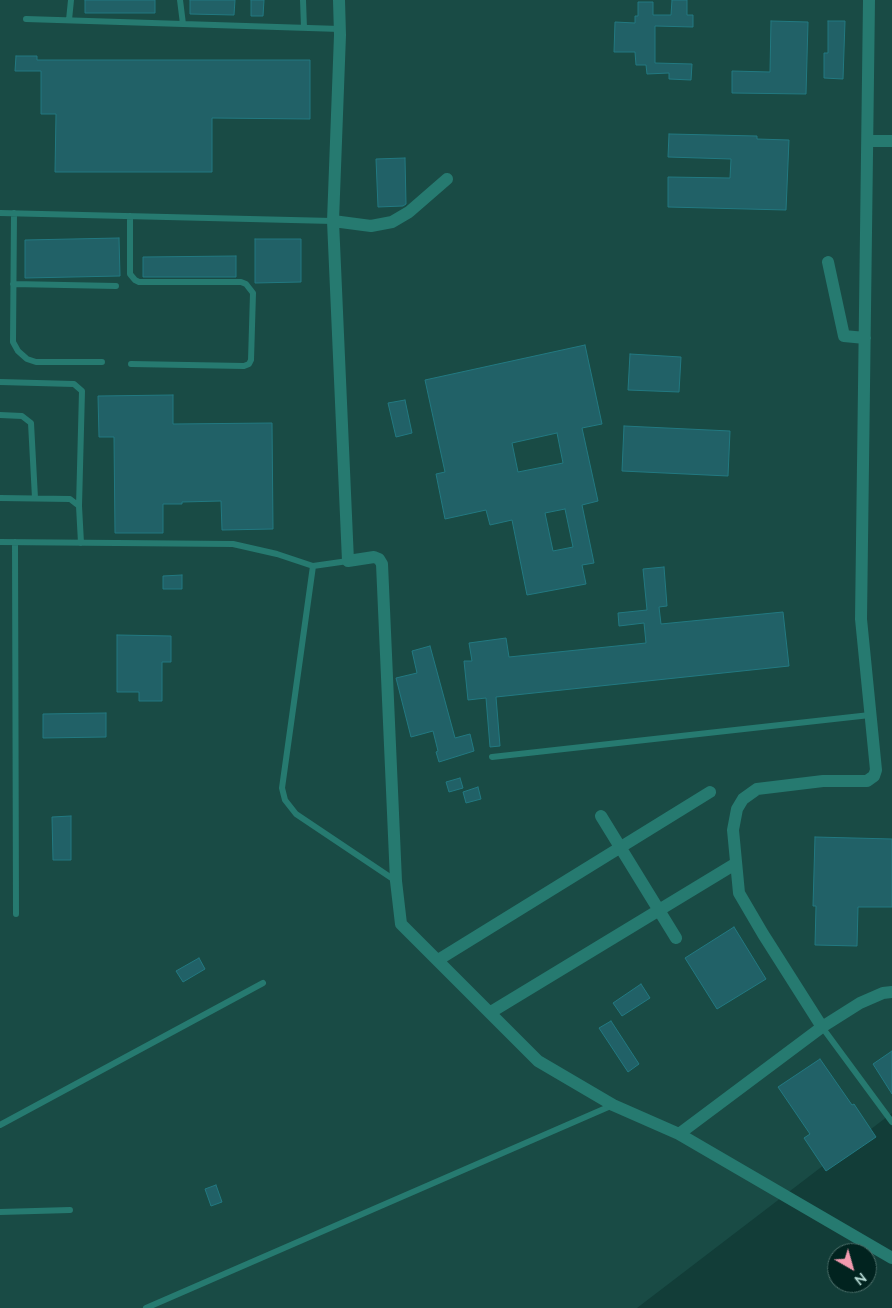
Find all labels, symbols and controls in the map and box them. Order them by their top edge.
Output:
north arrow [827,1243,877,1293]
text: N [851,1269,870,1289]

